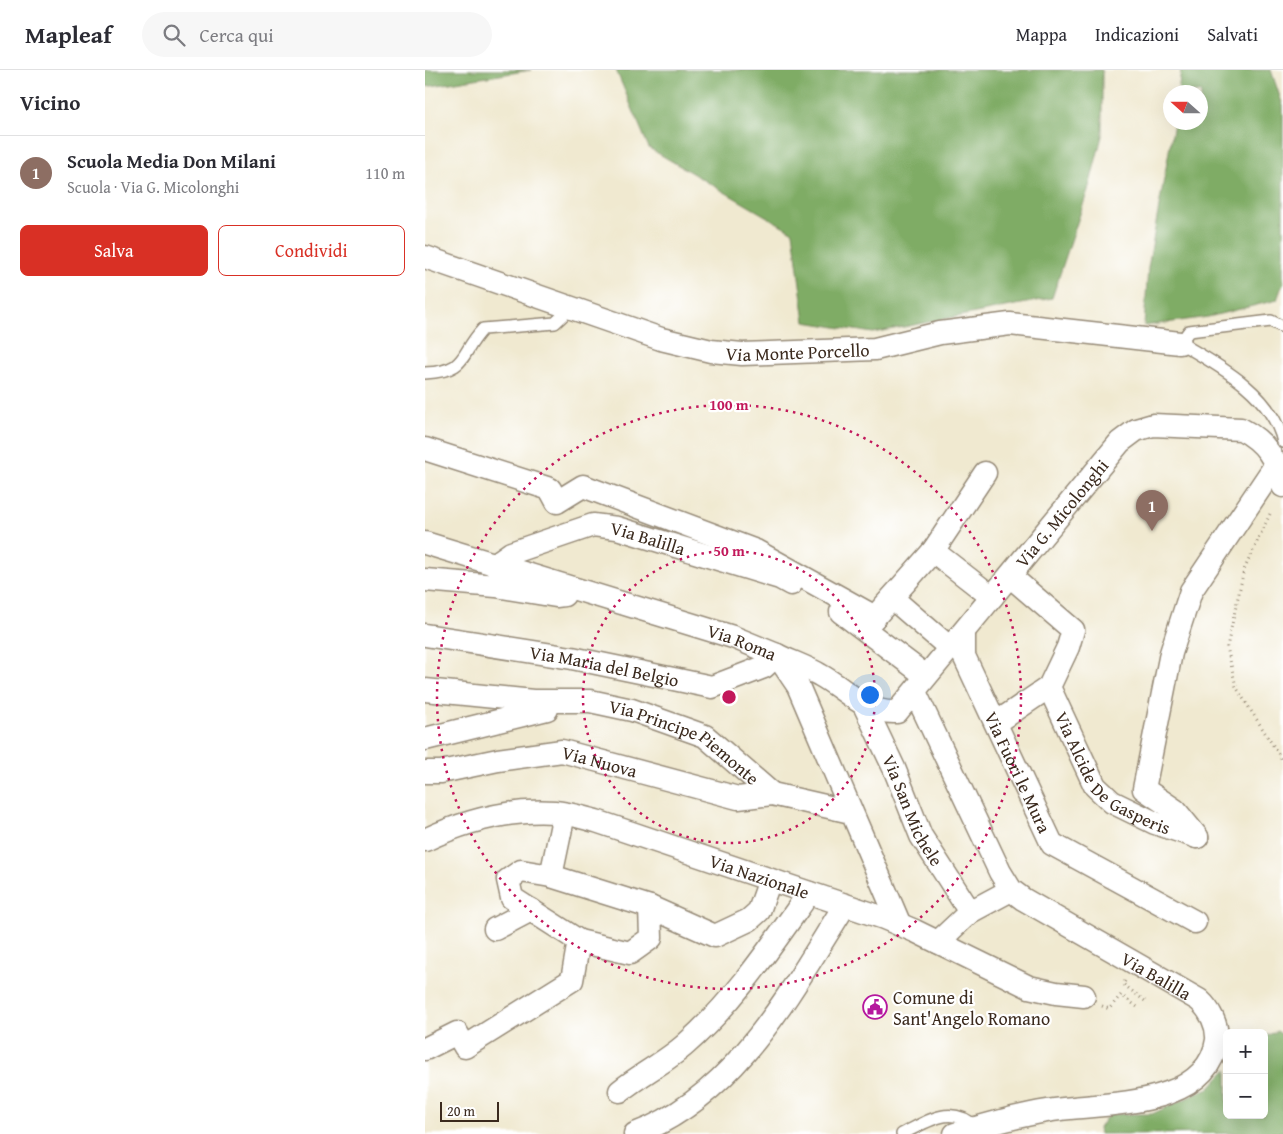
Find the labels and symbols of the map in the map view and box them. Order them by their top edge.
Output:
north arrow [1163,85,1208,130]
street label: Via Monte Porcello [724,336,870,367]
text: 100 m [709,394,749,415]
street label: Via G. Micolonghi [1008,453,1114,573]
pin: 1 [1136,490,1168,531]
street label: Via Balilla [609,514,689,562]
text: 50 m [713,540,745,561]
street label: Via Roma [704,616,781,667]
street label: Via Maria del Belgio [528,638,682,693]
your location [857,682,883,708]
centre of rings [720,688,738,706]
street label: Via Principe Piemonte [607,692,766,791]
street label: Via Fuori le Mura [978,707,1059,838]
street label: Via Alcide De Gasperis [1049,707,1174,841]
street label: Via Nuova [559,738,641,784]
street label: Via San Michele [876,750,950,871]
street label: Via Nazionale [706,847,813,905]
street label: Via Balilla [1116,945,1197,1007]
place label: Comune di Sant'Angelo Romano [893,984,1050,1032]
public building icon: Comune di Sant'Angelo Romano [862,994,888,1020]
scale bar [440,1099,499,1122]

